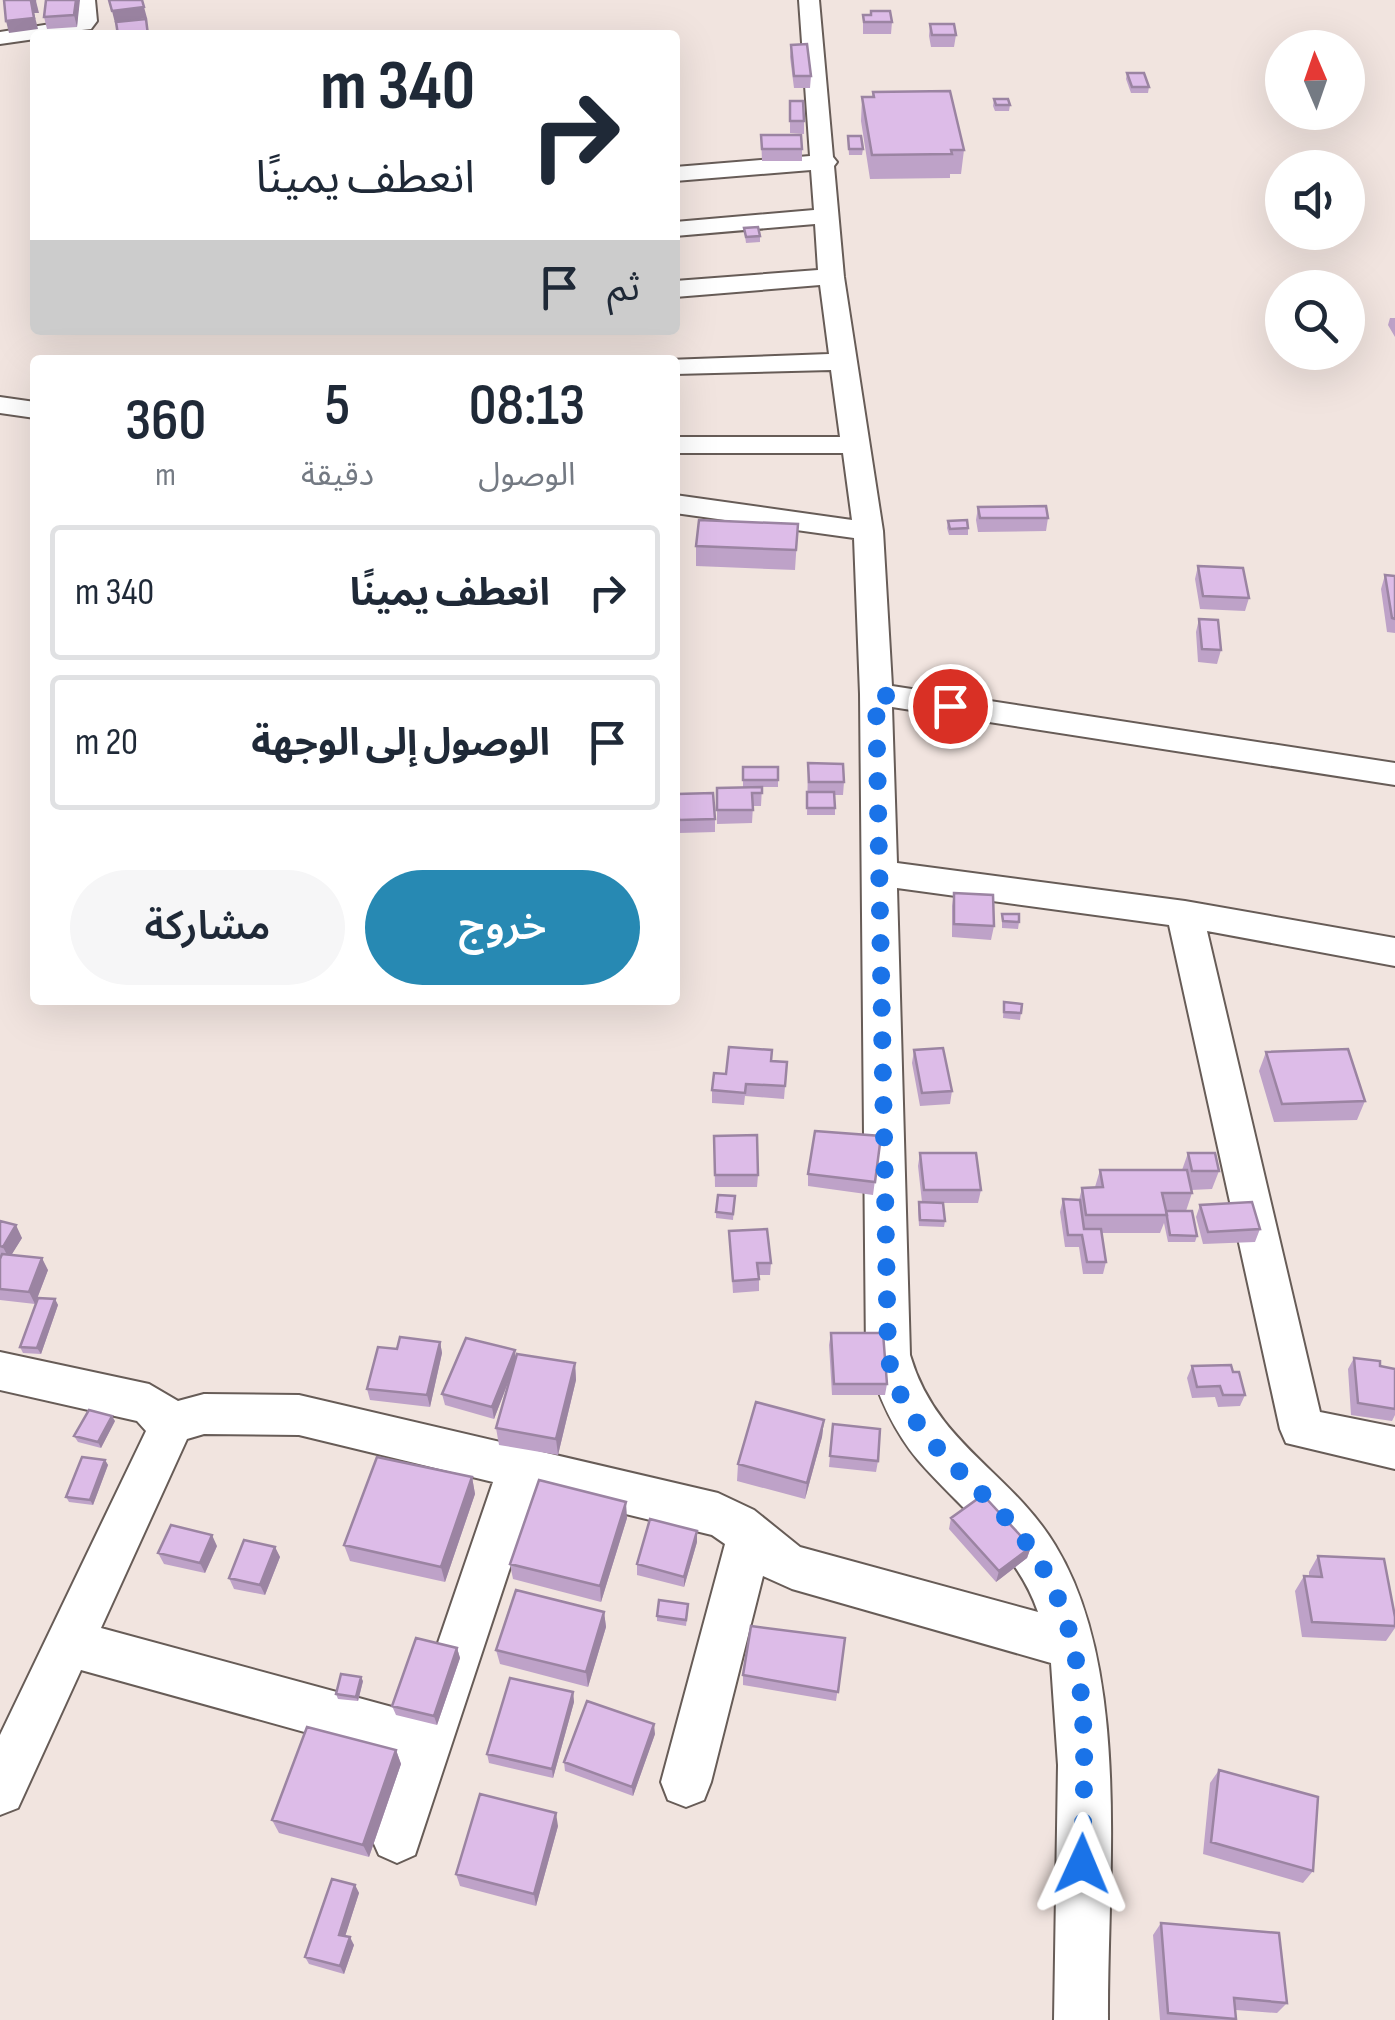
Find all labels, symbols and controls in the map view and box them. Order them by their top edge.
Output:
north arrow [1265,30,1365,130]
map controls [1265,30,1365,370]
text: 340 m [320,45,475,129]
icon: right [510,70,640,200]
button: sound [1265,150,1365,250]
text: انعطف يمينًا [255,151,475,206]
icon: arrive [532,260,587,315]
text: ثم [607,266,640,311]
button: search [1265,270,1365,370]
text: 5 [325,370,350,442]
text: 08:13 [469,370,585,442]
text: 360 [125,385,206,457]
text: m [155,456,176,495]
text: دقيقة [301,456,374,495]
text: الوصول [478,456,576,495]
icon: right [580,565,635,620]
text: 340 m [75,570,154,615]
text: انعطف يمينًا [350,571,550,616]
pin [908,664,993,749]
icon: arrive [923,679,978,734]
icon: arrive [580,715,635,770]
text: 20 m [75,720,138,765]
text: الوصول إلى الوجهة [251,721,550,766]
button: مشاركة [70,870,345,985]
button: خروج [365,870,640,985]
position arrow [1030,1812,1134,1916]

